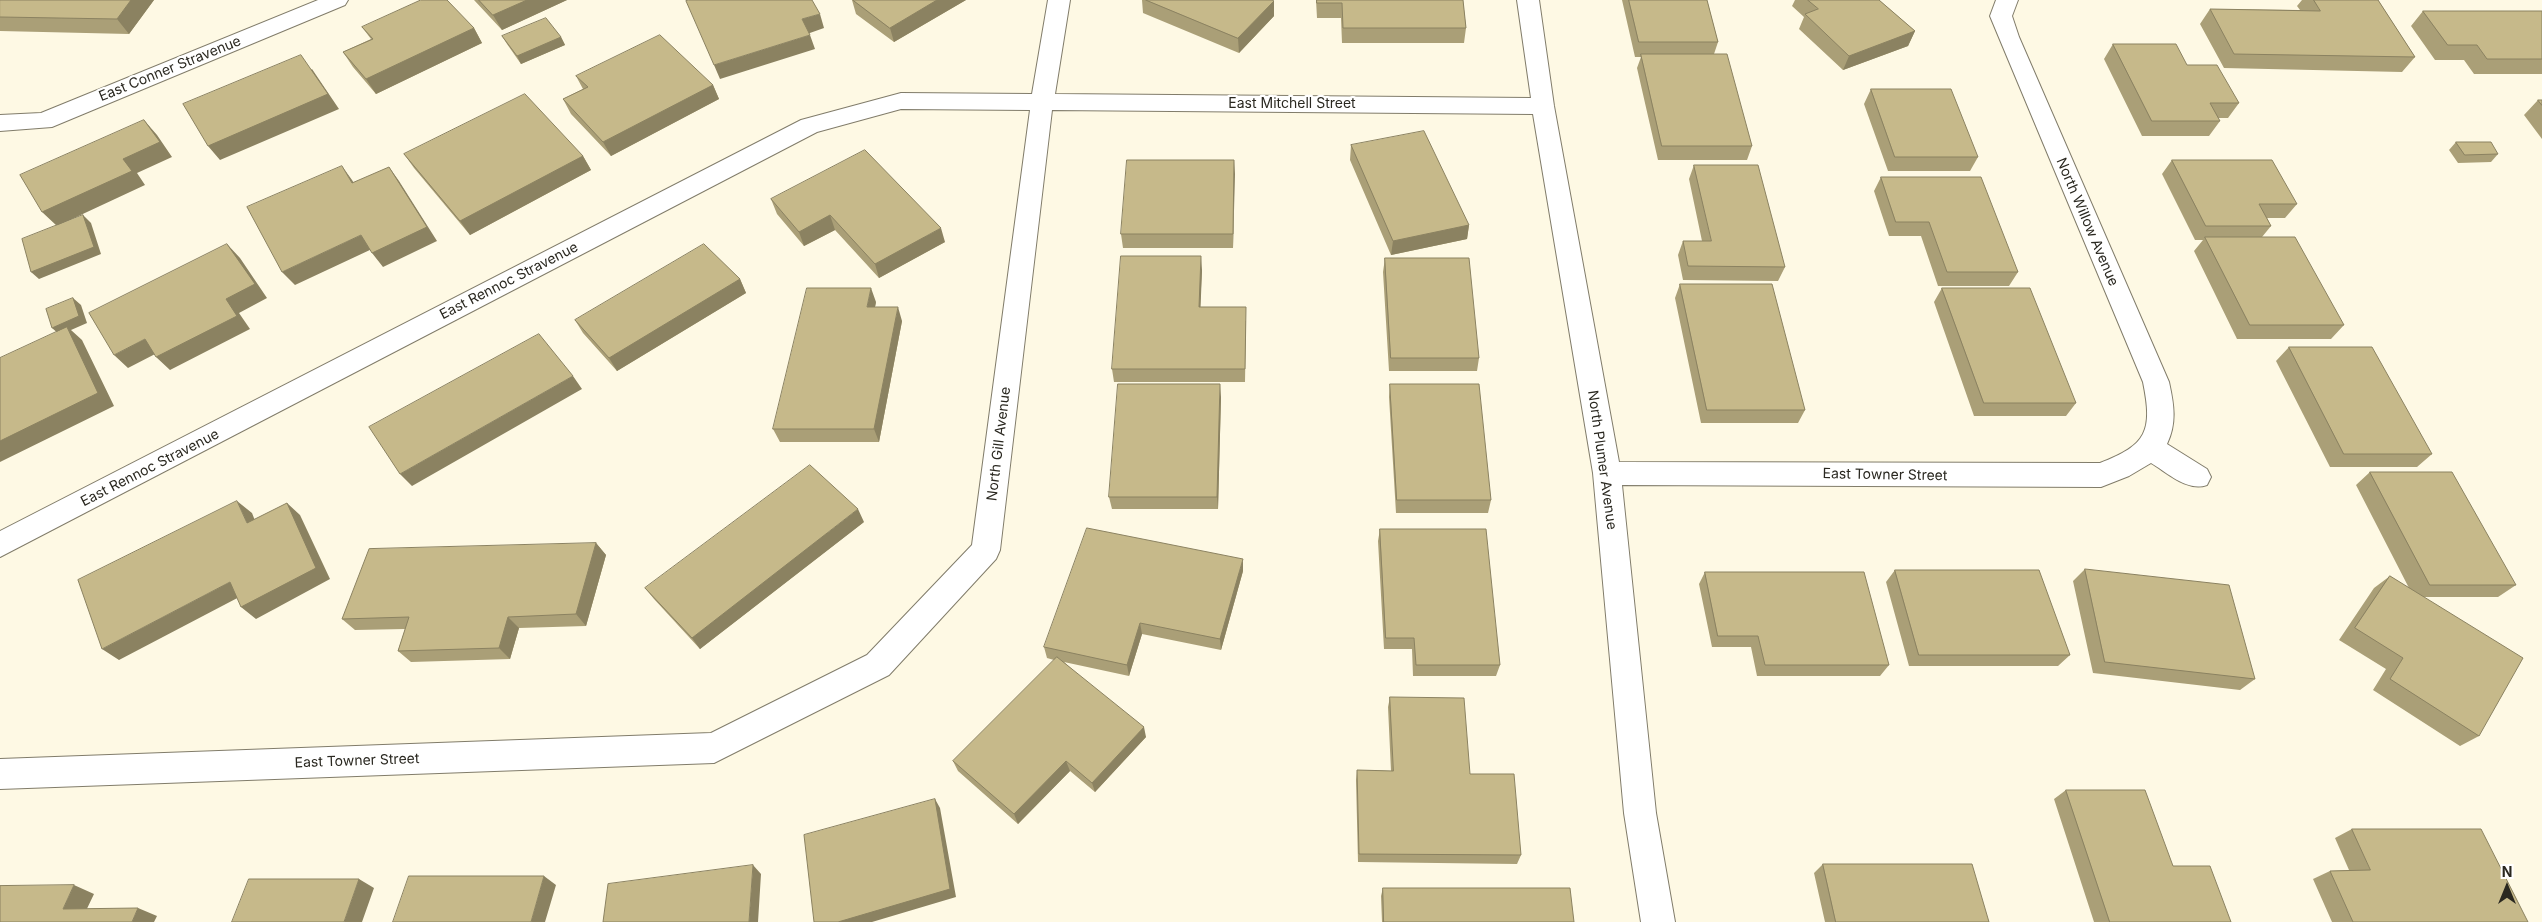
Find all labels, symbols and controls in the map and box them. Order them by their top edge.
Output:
street label: East Conner Stravenue [97,33,243,105]
street label: East Mitchell Street [1228,96,1356,112]
street label: North Willow Avenue [2052,155,2122,289]
street label: East Rennoc Stravenue [437,239,581,323]
street label: North Gill Avenue [984,386,1014,502]
street label: North Plumer Avenue [1584,389,1620,531]
street label: East Rennoc Stravenue [78,426,222,510]
street label: East Towner Street [1822,466,1948,484]
street label: East Towner Street [294,750,420,772]
north arrow [2482,862,2532,912]
text: N [2502,863,2512,880]

